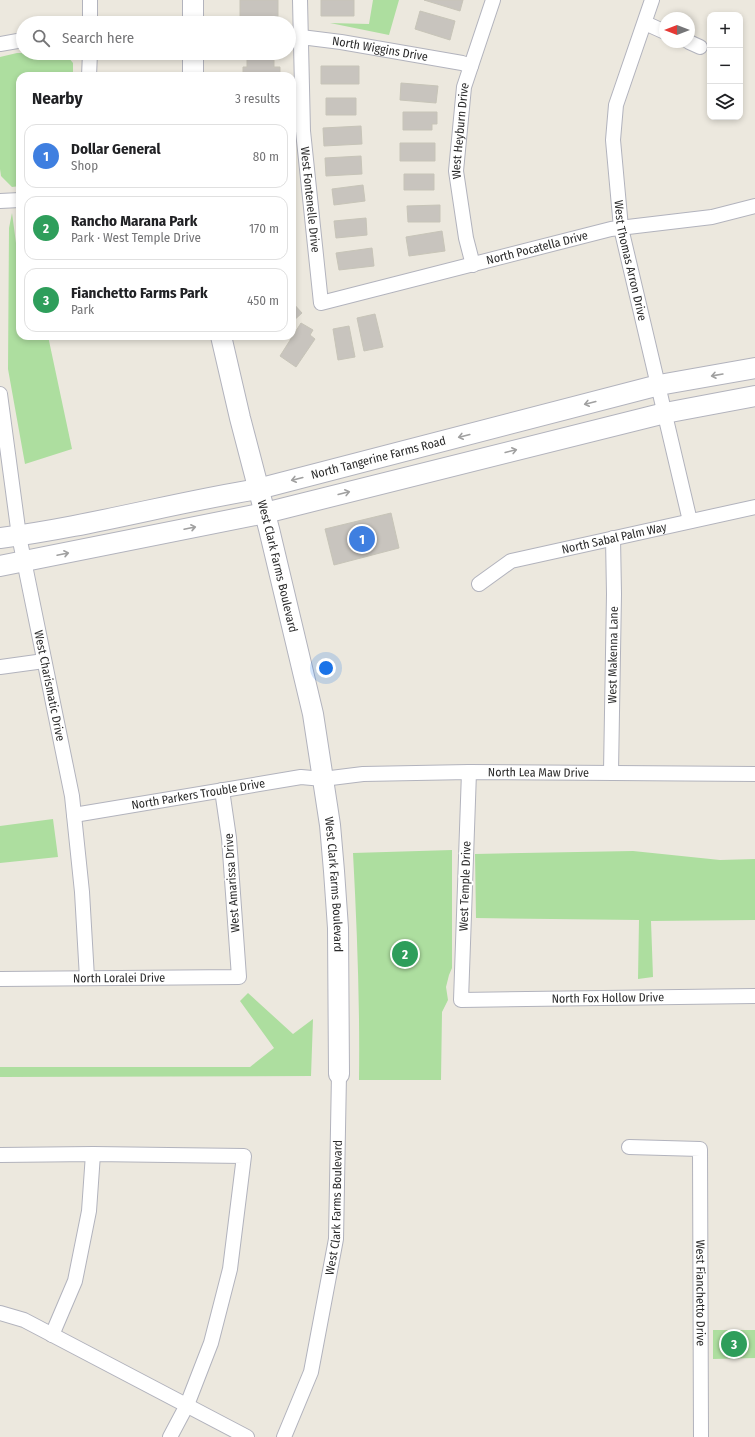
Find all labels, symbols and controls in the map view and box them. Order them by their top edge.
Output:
north arrow [659,12,695,48]
map controls [707,12,743,120]
button: + [707,12,743,48]
search box [16,16,296,60]
icon: search [30,27,52,49]
text: Search here [62,29,134,47]
street label: North Wiggins Drive [331,34,429,64]
button: − [707,48,743,84]
street label: West Heyburn Drive [449,81,472,180]
button: layers [707,84,743,120]
text: Nearby [32,88,83,109]
text: 3 results [235,91,280,106]
text: Dollar General [71,140,161,158]
street label: West Fontenelle Drive [298,146,323,253]
text: 1 [43,149,49,164]
text: 80 m [253,149,279,164]
text: Shop [71,158,98,173]
street label: West Thomas Arron Drive [611,199,650,322]
text: Rancho Marana Park [71,212,197,230]
text: 2 [43,221,49,236]
text: 170 m [249,221,279,236]
street label: North Pocatella Drive [485,228,589,268]
text: Park · West Temple Drive [71,230,201,245]
text: Fianchetto Farms Park [71,284,208,302]
text: 3 [43,293,49,308]
text: 450 m [247,293,279,308]
text: Park [71,302,94,317]
one-way arrow [711,371,724,379]
one-way arrow [584,400,597,407]
one-way arrow [458,432,471,440]
street label: North Tangerine Farms Road [310,434,447,482]
one-way arrow [504,447,517,455]
one-way arrow [291,475,304,483]
one-way arrow [337,489,350,496]
street label: West Clark Farms Boulevard [255,498,300,634]
street label: North Sabal Palm Way [560,520,669,557]
one-way arrow [183,523,196,531]
pin: 1 [349,524,375,554]
one-way arrow [56,550,69,558]
street label: West Makenna Lane [605,606,621,704]
street label: West Charismatic Drive [31,629,68,742]
your location [316,658,336,678]
street label: North Lea Maw Drive [488,765,589,780]
street label: North Parkers Trouble Drive [130,776,266,812]
street label: West Clark Farms Boulevard [322,816,345,952]
street label: West Amarissa Drive [222,833,242,933]
street label: West Temple Drive [456,841,474,931]
pin: 2 [392,939,418,969]
street label: North Loralei Drive [73,971,165,985]
street label: North Fox Hollow Drive [552,990,664,1006]
street label: West Clark Farms Boulevard [322,1140,345,1276]
street label: West Fianchetto Drive [693,1240,708,1346]
pin: 3 [721,1329,747,1359]

